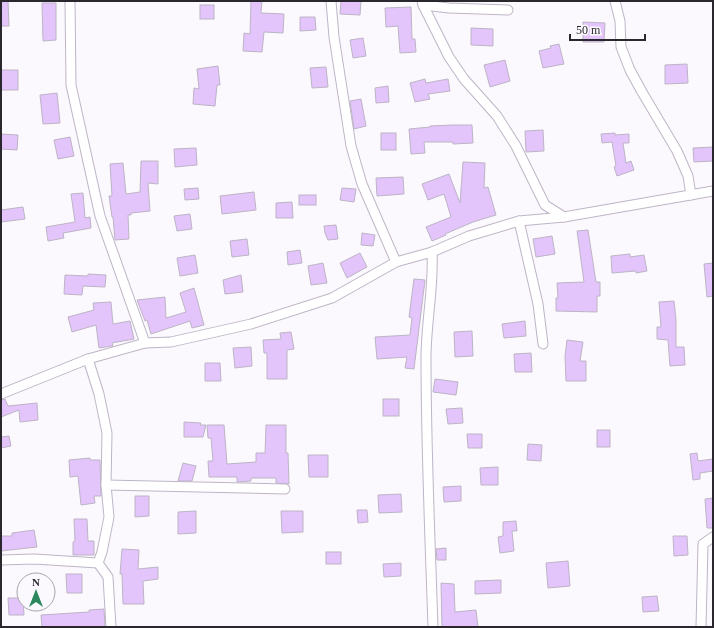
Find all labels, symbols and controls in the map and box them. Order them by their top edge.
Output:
scale bar [570,16,645,42]
text: 50 m [576,23,601,37]
north arrow [16,572,56,612]
text: N [32,576,40,588]

